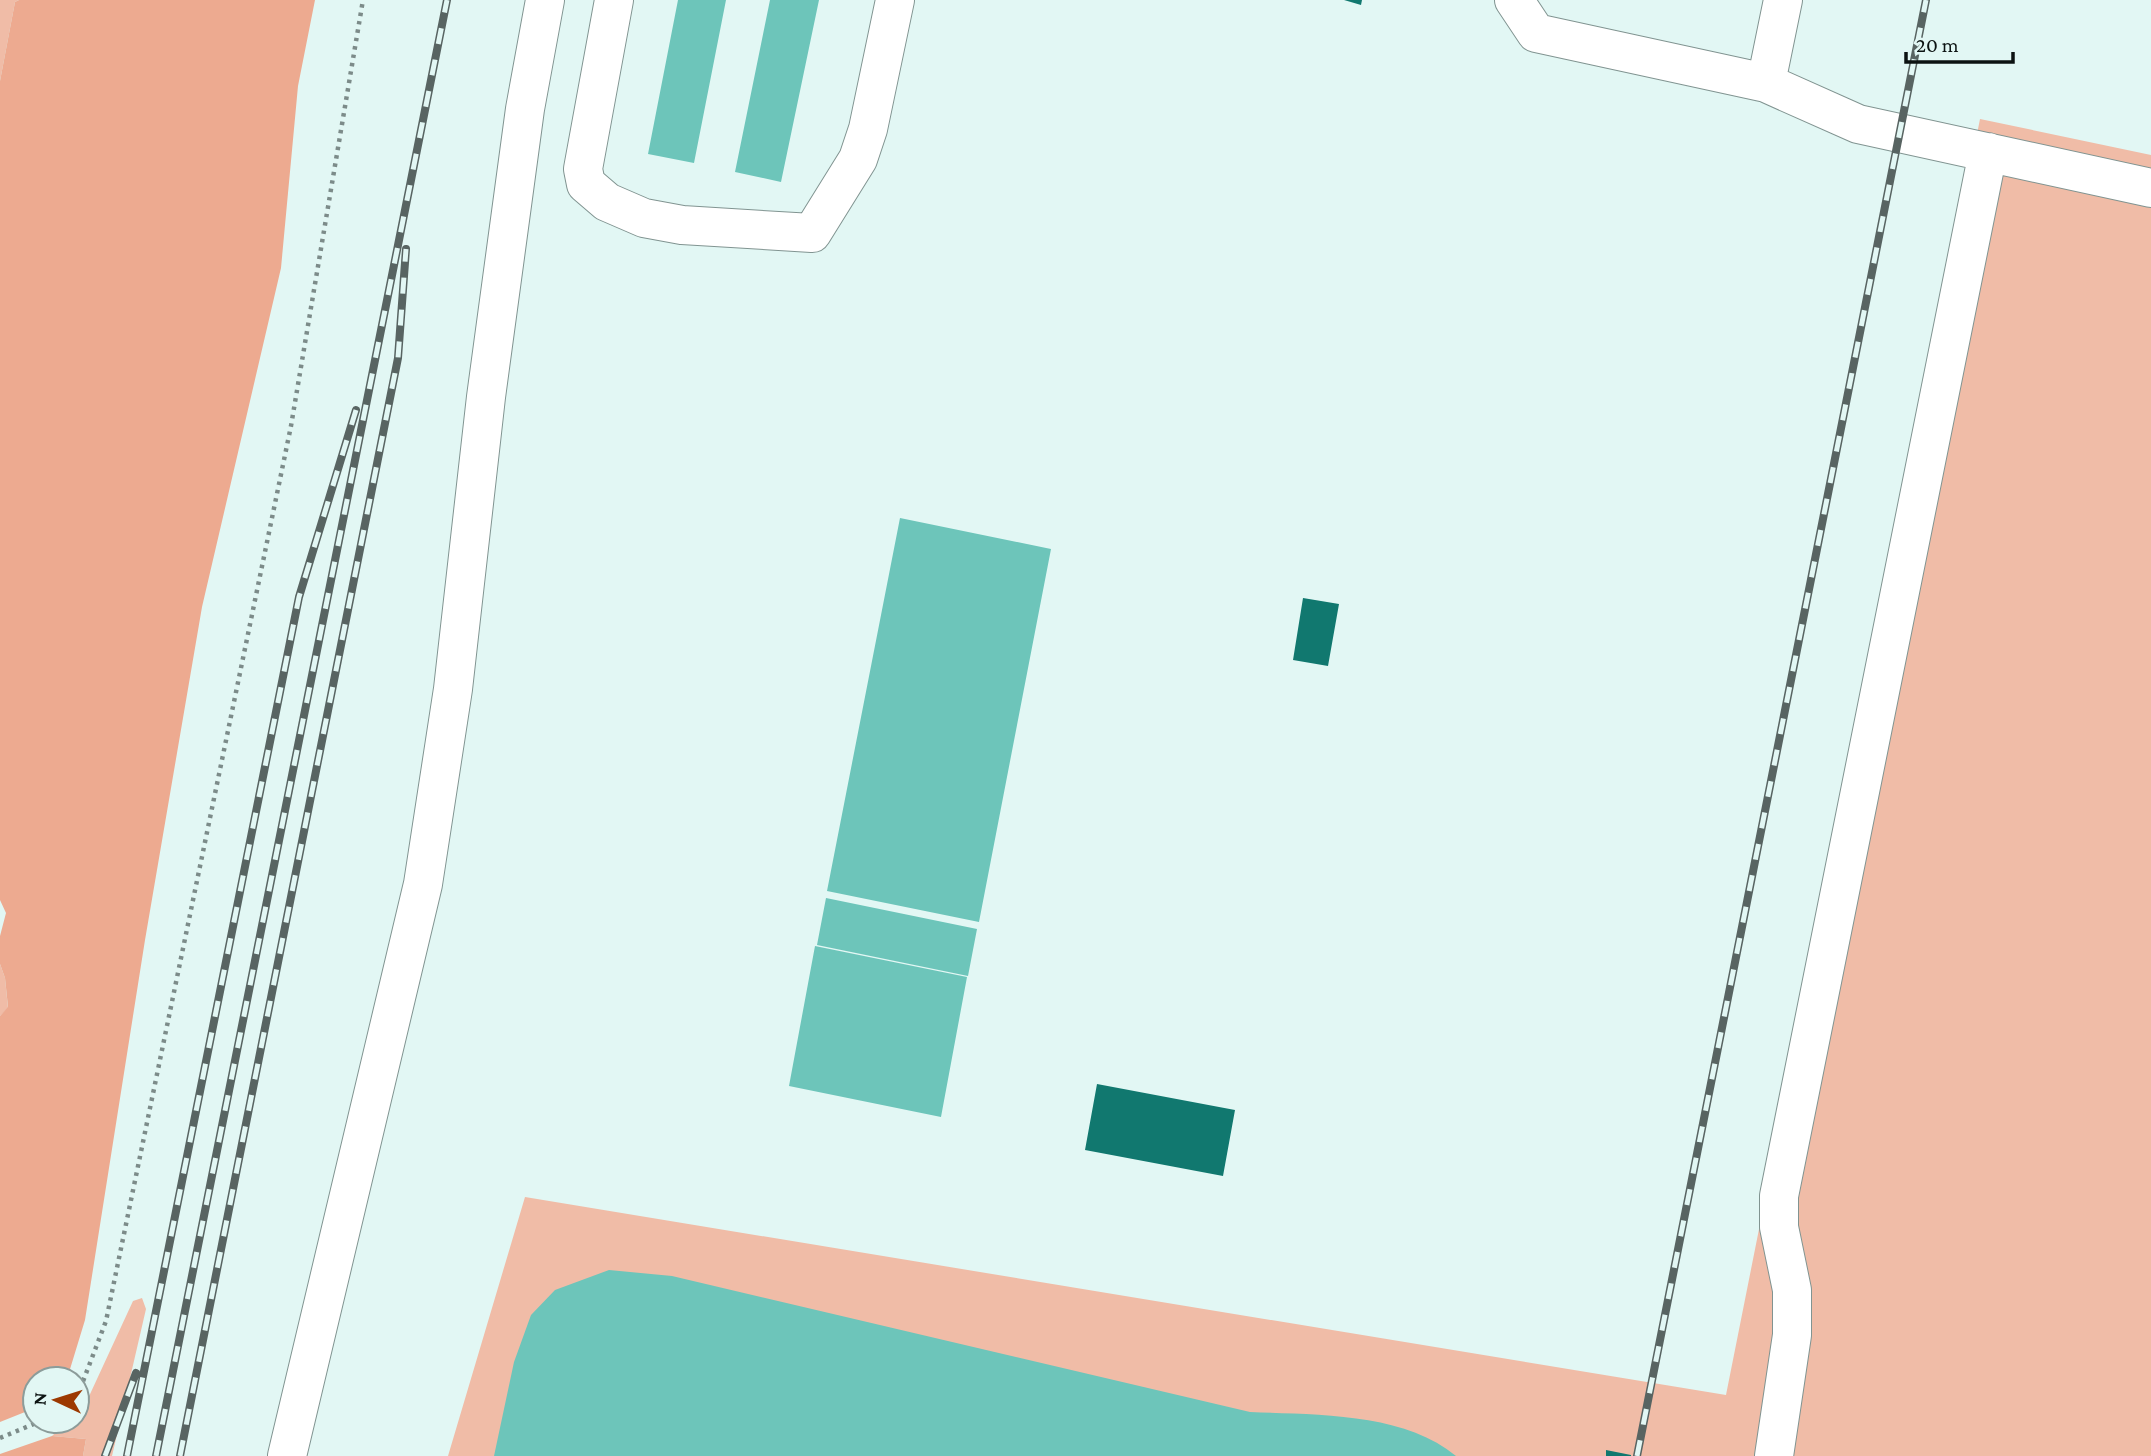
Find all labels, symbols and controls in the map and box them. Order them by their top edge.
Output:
scale bar [1906,21,2013,65]
text: 20 m [1916,33,1959,57]
north arrow [21,1365,91,1435]
text: N [29,1392,50,1406]

